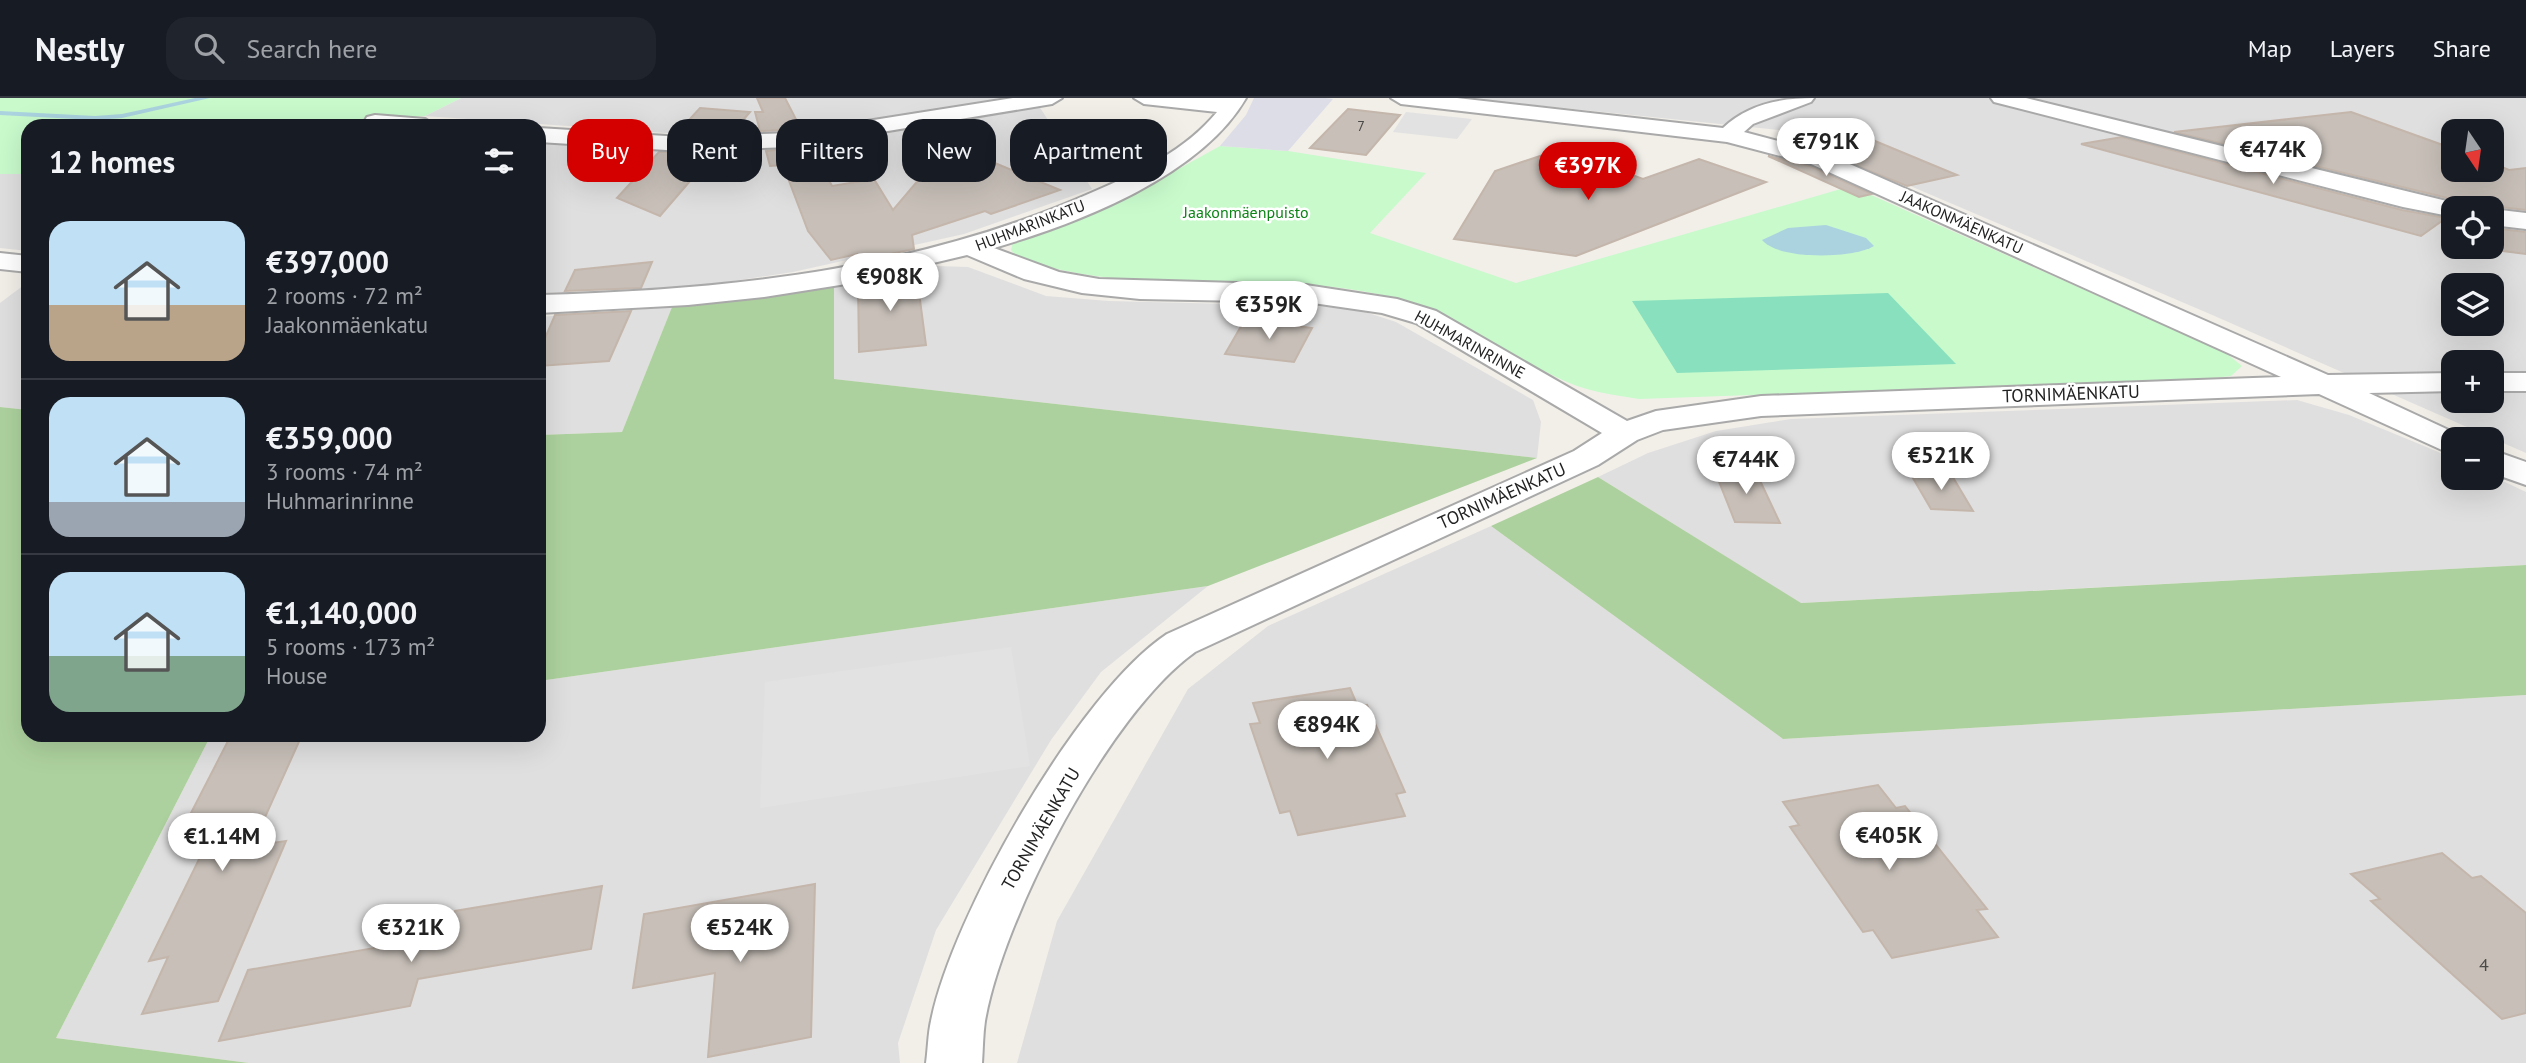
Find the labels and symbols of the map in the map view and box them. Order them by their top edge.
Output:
house number: 7 [1357,117,1365,135]
pin: €791K [1777,118,1875,178]
north arrow [2441,119,2504,182]
pin: €474K [2224,126,2322,186]
pin: €397K [1539,142,1637,202]
street label: JAAKONMÄENKATU [1897,186,2027,258]
street label: HUHMARINKATU [972,195,1088,255]
park label: Jaakonmäenpuisto [1182,202,1309,222]
pin: €908K [841,254,939,313]
pin: €359K [1220,282,1318,341]
street label: HUHMARINRINNE [1411,305,1529,383]
street label: TORNIMÄENKATU [2002,380,2140,407]
pin: €521K [1892,432,1990,492]
pin: €744K [1697,436,1795,496]
street label: TORNIMÄENKATU [1434,457,1569,534]
pin: €894K [1278,702,1376,761]
street label: TORNIMÄENKATU [996,763,1085,894]
pin: €405K [1840,812,1938,872]
pin: €1.14M [165,814,279,873]
pin: €321K [362,904,460,964]
pin: €524K [691,904,789,964]
house number: 4 [2479,953,2489,976]

